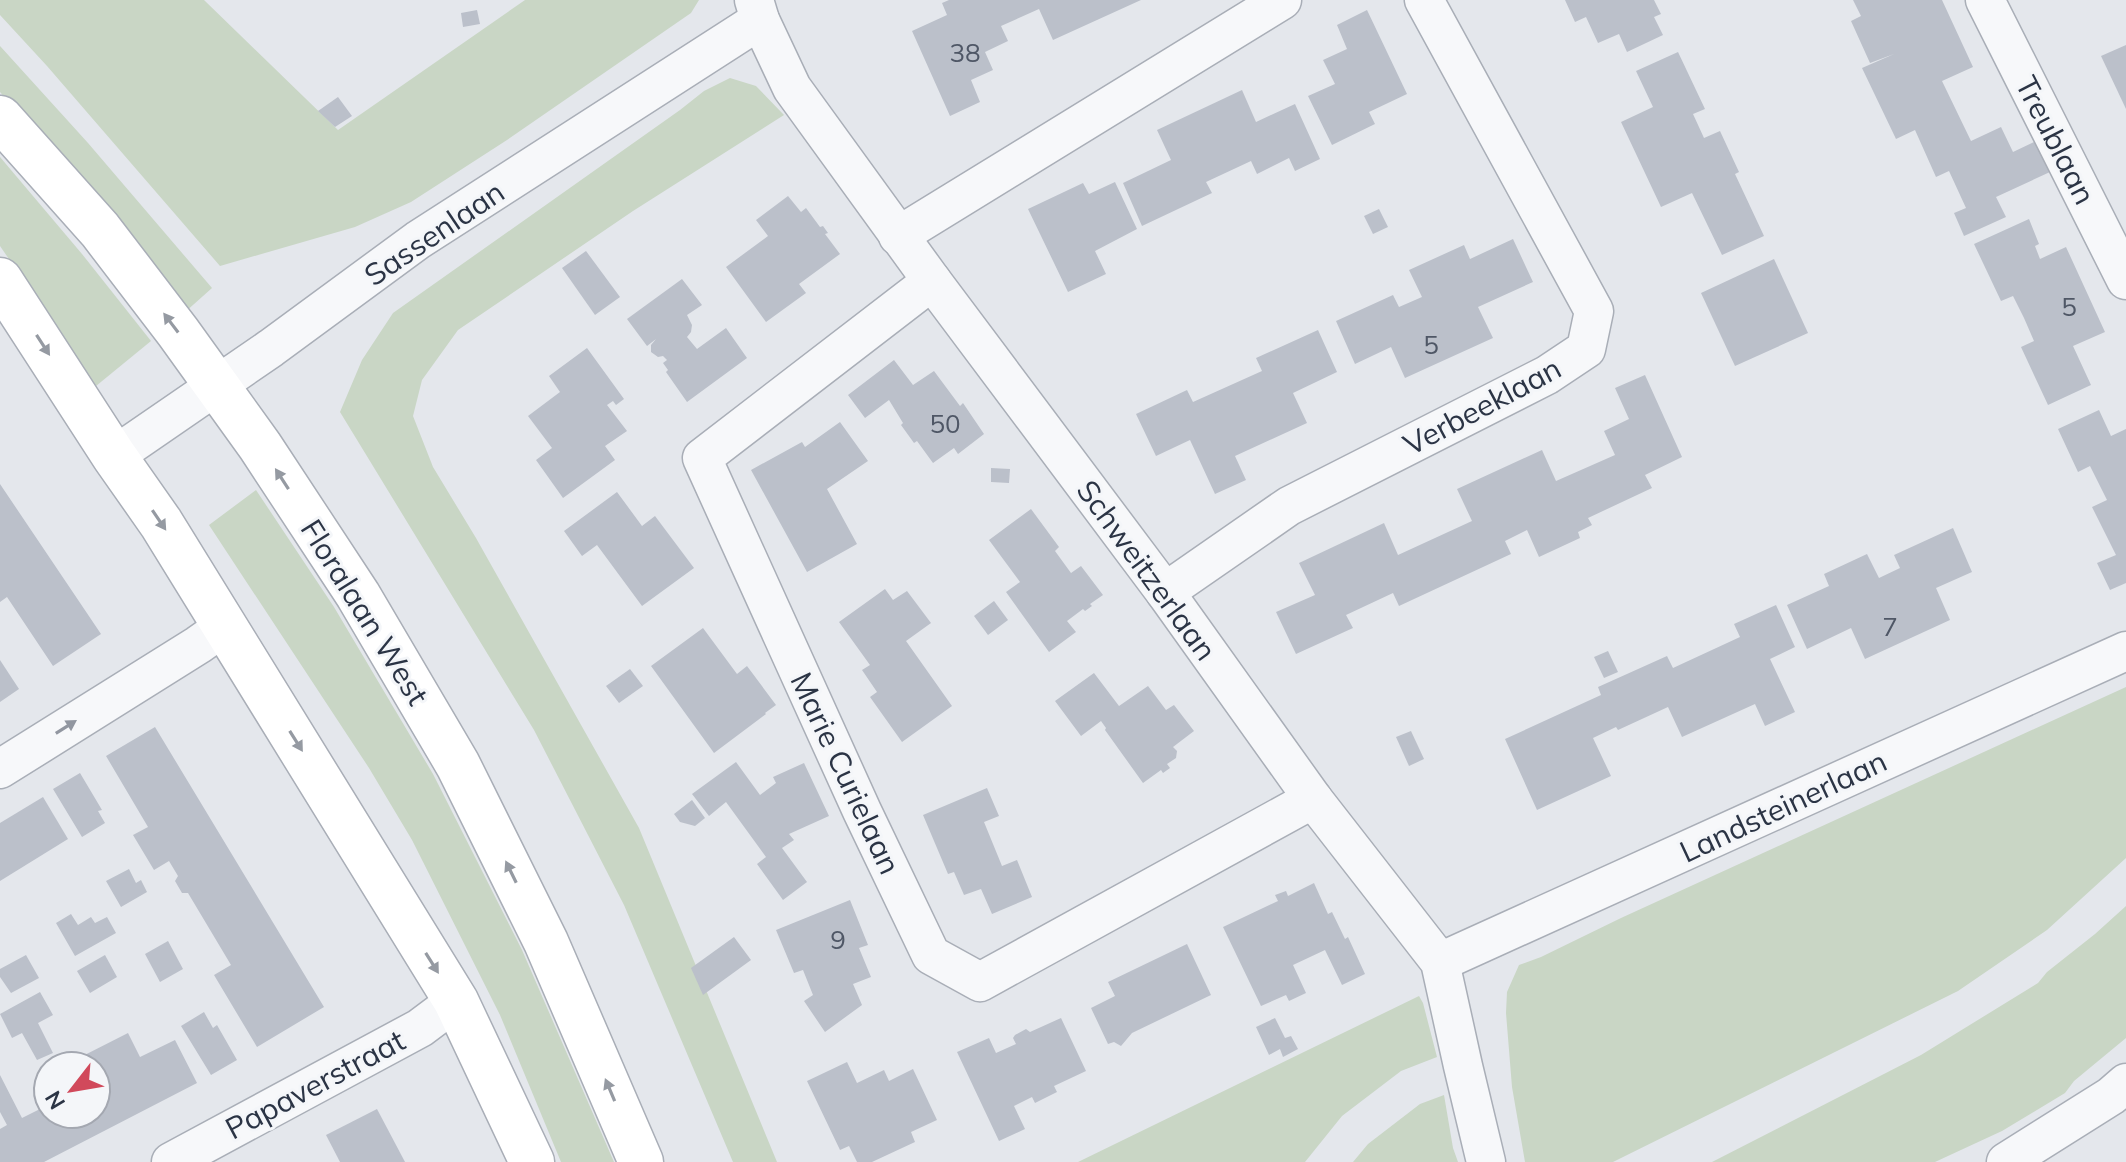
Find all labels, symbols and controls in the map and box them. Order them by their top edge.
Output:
house number: 38 [949,36,981,69]
street label: Treublaan [2008,69,2104,211]
street label: Sassenlaan [357,172,511,294]
house number: 5 [2061,290,2077,323]
one-way arrow [164,313,180,333]
house number: 5 [1423,328,1439,361]
one-way arrow [35,335,50,356]
street label: Verbeeklaan [1397,349,1567,463]
house number: 50 [929,407,961,440]
one-way arrow [274,468,289,489]
street label: Schweitzerlaan [1069,472,1225,668]
one-way arrow [151,510,166,531]
street label: Floralaan West [293,512,437,712]
house number: 7 [1882,610,1898,643]
street label: Marie Curielaan [783,666,909,880]
one-way arrow [55,721,77,735]
one-way arrow [288,730,302,752]
street label: Landsteinerlaan [1673,741,1893,871]
one-way arrow [504,861,518,884]
house number: 9 [830,923,846,956]
one-way arrow [425,952,439,974]
street label: Papaverstraat [219,1021,411,1147]
north arrow [32,1050,112,1130]
one-way arrow [604,1079,617,1102]
text: N [39,1086,71,1115]

